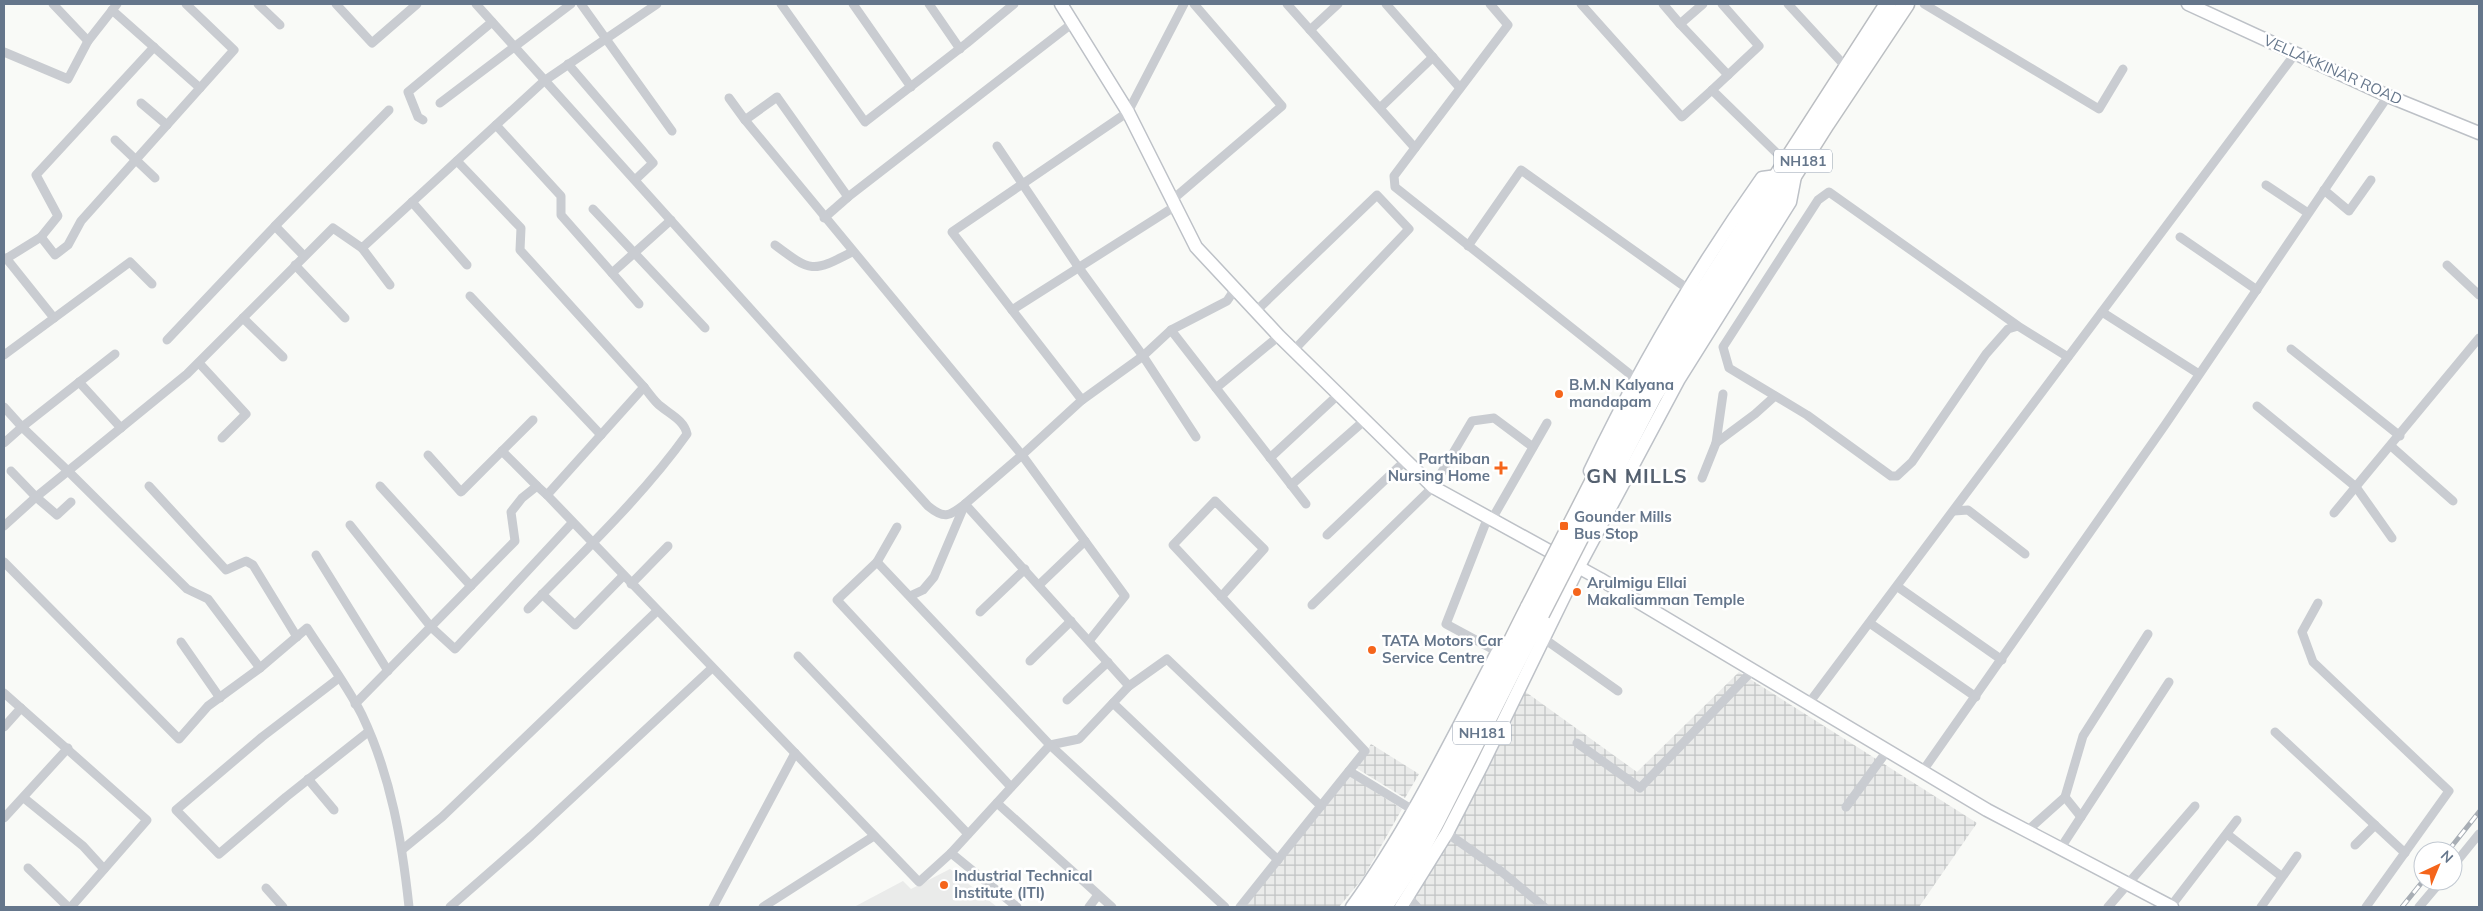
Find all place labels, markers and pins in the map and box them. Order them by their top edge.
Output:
place label: B.M.N Kalyana mandapam [1569,375,1674,411]
marker: B.M.N Kalyana mandapam [1553,388,1565,400]
place label: Parthiban Nursing Home [1388,449,1490,485]
marker: Parthiban Nursing Home [1494,461,1508,475]
place label: Gounder Mills Bus Stop [1574,507,1672,543]
marker: Gounder Mills Bus Stop [1558,520,1570,532]
place label: Arulmigu Ellai Makaliamman Temple [1587,573,1745,609]
marker: Arulmigu Ellai Makaliamman Temple [1571,586,1583,598]
place label: TATA Motors Car Service Centre [1382,631,1503,667]
marker: TATA Motors Car Service Centre [1366,644,1378,656]
place label: Industrial Technical Institute (ITI) [954,866,1092,902]
marker: Industrial Technical Institute (ITI) [938,879,950,891]

